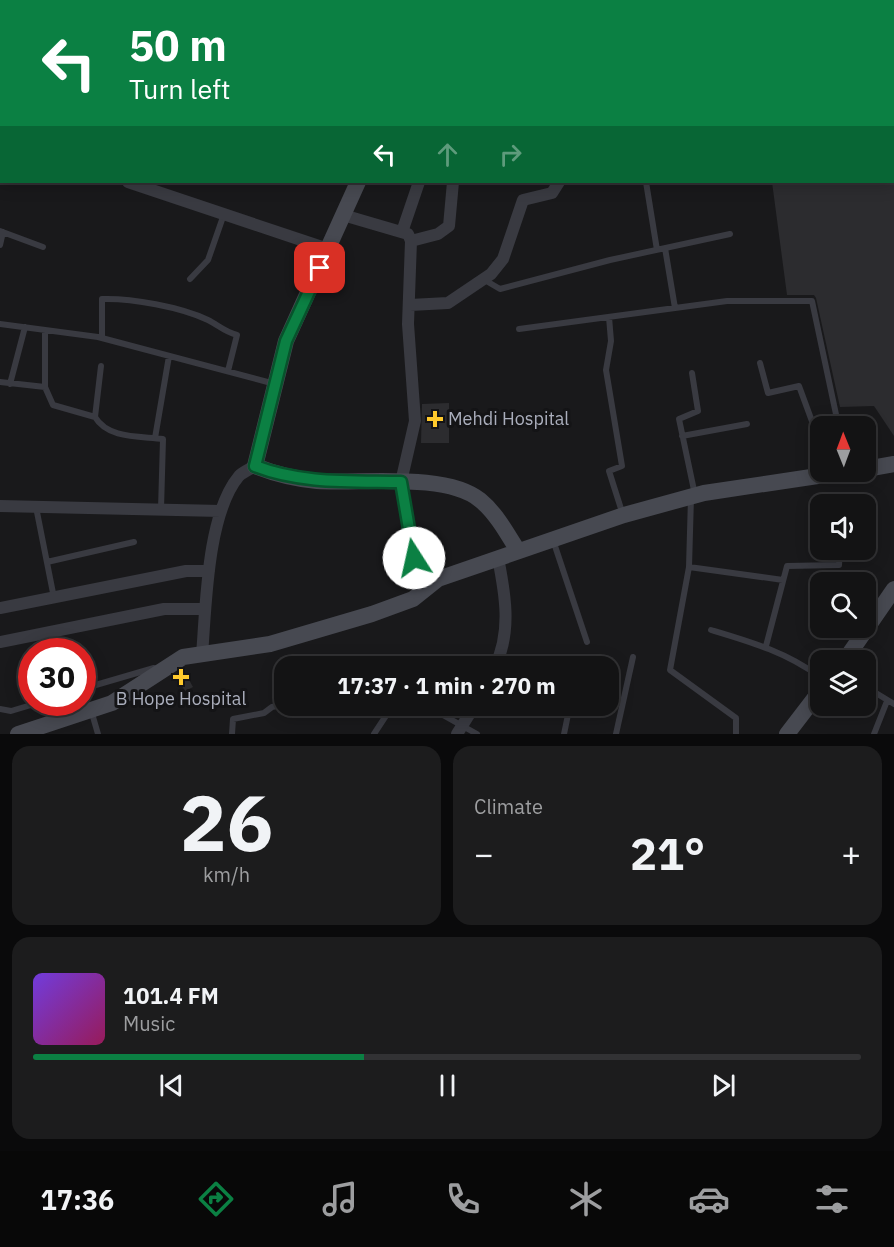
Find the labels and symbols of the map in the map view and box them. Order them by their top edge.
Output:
pin [294,242,345,293]
place label: Mehdi Hospital [448,407,569,430]
marker: Mehdi Hospital [426,410,444,428]
north arrow [810,416,876,482]
position arrow [382,526,446,590]
speed limit sign: 30 [18,638,96,716]
marker: B Hope Hospital [172,668,190,686]
place label: B Hope Hospital [116,687,246,710]

